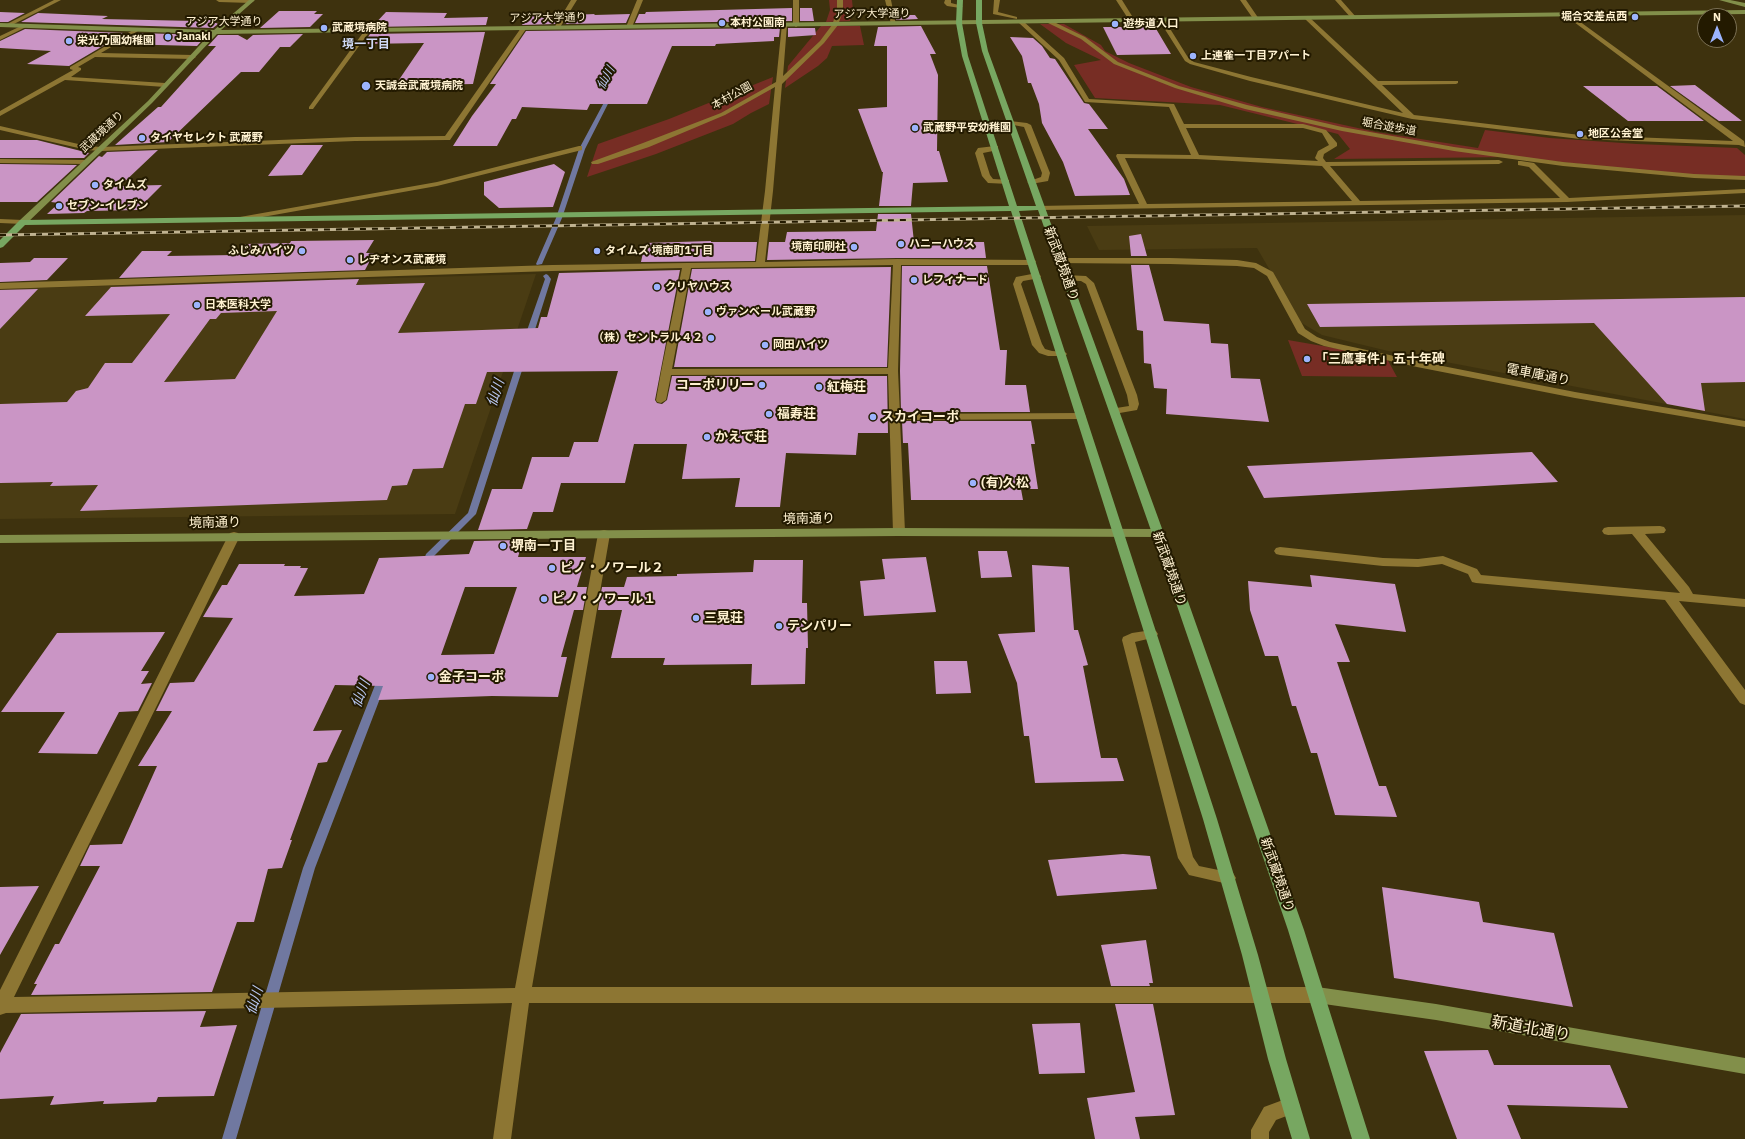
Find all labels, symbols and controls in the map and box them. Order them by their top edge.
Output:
street label: アジア大学通り [833,7,911,21]
north arrow [1697,8,1737,48]
place label: 堀合交差点西 [1561,10,1627,24]
text: N [1713,10,1721,24]
street label: アジア大学通り [509,11,587,25]
marker: 堀合交差点西 [1630,12,1640,22]
street label: アジア大学通り [186,15,262,29]
place label: 本村公園南 [730,16,785,30]
place label: 遊歩道入口 [1123,17,1178,31]
marker: 本村公園南 [717,18,727,28]
marker: 遊歩道入口 [1110,19,1120,29]
place label: 武蔵境病院 [332,21,387,35]
marker: 武蔵境病院 [319,23,329,33]
place label: Janaki [176,30,211,44]
marker: Janaki [163,32,173,42]
place label: 栄光乃園幼稚園 [77,34,154,48]
marker: 栄光乃園幼稚園 [64,36,74,46]
district label: 境一丁目 [342,38,390,52]
place label: 上連雀一丁目アパート [1201,49,1311,63]
marker: 上連雀一丁目アパート [1188,51,1198,61]
water label: 仙川 [594,64,618,92]
place label: 天誠会武蔵境病院 [375,79,463,93]
marker: 天誠会武蔵境病院 [360,80,372,92]
street label: 本村公園 [710,80,754,112]
street label: 武蔵境通り [77,108,127,156]
street label: 堀合遊歩道 [1361,116,1417,138]
place label: 武蔵野平安幼稚園 [923,121,1011,135]
marker: 武蔵野平安幼稚園 [910,123,920,133]
place label: 地区公会堂 [1588,127,1643,141]
marker: 地区公会堂 [1575,129,1585,139]
place label: タイヤセレクト 武蔵野 [150,131,263,145]
marker: タイヤセレクト 武蔵野 [137,133,147,143]
place label: タイムズ [103,178,147,192]
marker: タイムズ [90,180,100,190]
place label: セブン-イレブン [67,199,148,213]
marker: セブン-イレブン [54,201,64,211]
street label: 新武蔵境通り [1040,225,1082,303]
place label: ハニーハウス [909,237,975,251]
marker: ハニーハウス [896,239,906,249]
place label: 境南印刷社 [791,240,846,254]
marker: 境南印刷社 [849,242,859,252]
place label: ふじみハイツ [228,244,294,258]
place label: タイムズ 境南町1丁目 [605,244,713,258]
marker: ふじみハイツ [297,246,307,256]
marker: タイムズ 境南町1丁目 [592,246,602,256]
place label: レヂオンス武蔵境 [358,253,446,267]
marker: レヂオンス武蔵境 [345,255,355,265]
place label: レフィナード [922,273,988,287]
marker: レフィナード [909,275,919,285]
place label: クリヤハウス [665,280,731,294]
marker: クリヤハウス [652,282,662,292]
place label: 日本医科大学 [205,298,271,312]
marker: 日本医科大学 [192,300,202,310]
place label: ヴァンベール武蔵野 [716,305,815,319]
marker: ヴァンベール武蔵野 [703,307,713,317]
place label: （株）セントラル４２ [593,331,703,345]
marker: （株）セントラル４２ [706,333,716,343]
place label: 岡田ハイツ [773,338,828,352]
marker: 岡田ハイツ [760,340,770,350]
place label: 「三鷹事件」五十年碑 [1315,351,1445,367]
marker: 「三鷹事件」五十年碑 [1302,354,1312,364]
street label: 電車庫通り [1505,361,1571,389]
water label: 仙川 [484,377,508,409]
place label: コーポリリー [676,377,754,393]
place label: 紅梅荘 [827,379,866,395]
marker: コーポリリー [757,380,767,390]
marker: 紅梅荘 [814,382,824,392]
place label: 福寿荘 [777,406,816,422]
marker: 福寿荘 [764,409,774,419]
place label: スカイコーポ [881,409,959,425]
marker: スカイコーポ [868,412,878,422]
place label: かえで荘 [715,429,767,445]
marker: かえで荘 [702,432,712,442]
place label: (有)久松 [981,475,1029,491]
marker: (有)久松 [968,478,978,488]
street label: 境南通り [783,511,835,527]
street label: 境南通り [189,515,241,531]
street label: 新武蔵境通り [1149,530,1189,608]
place label: 堺南一丁目 [511,538,576,554]
marker: 堺南一丁目 [498,541,508,551]
place label: ピノ・ノワール２ [560,560,664,576]
marker: ピノ・ノワール２ [547,563,557,573]
place label: ピノ・ノワール１ [552,591,656,607]
marker: ピノ・ノワール１ [539,594,549,604]
place label: 三晃荘 [704,610,743,626]
marker: 三晃荘 [691,613,701,623]
place label: テンパリー [787,618,852,634]
marker: テンパリー [774,621,784,631]
place label: 金子コーポ [439,669,504,685]
marker: 金子コーポ [426,672,436,682]
water label: 仙川 [348,678,374,710]
street label: 新武蔵境通り [1257,836,1297,914]
water label: 仙川 [243,985,267,1017]
street label: 新道北通り [1490,1013,1572,1045]

